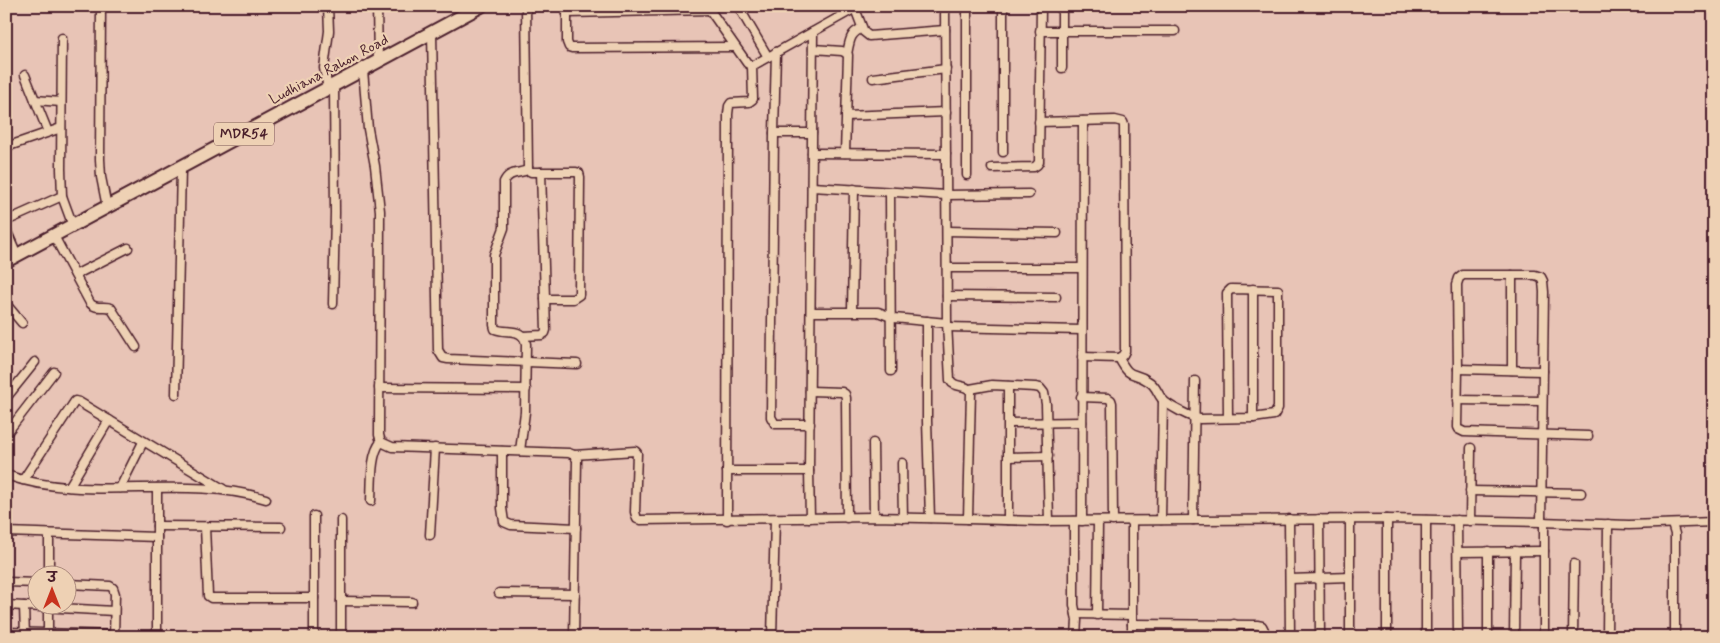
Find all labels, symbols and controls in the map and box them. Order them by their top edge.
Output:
street label: Ludhiana Rahon Road [266,30,392,110]
road number: MDR54 [214,122,274,146]
north arrow [28,566,78,616]
text: उ [45,569,58,587]

